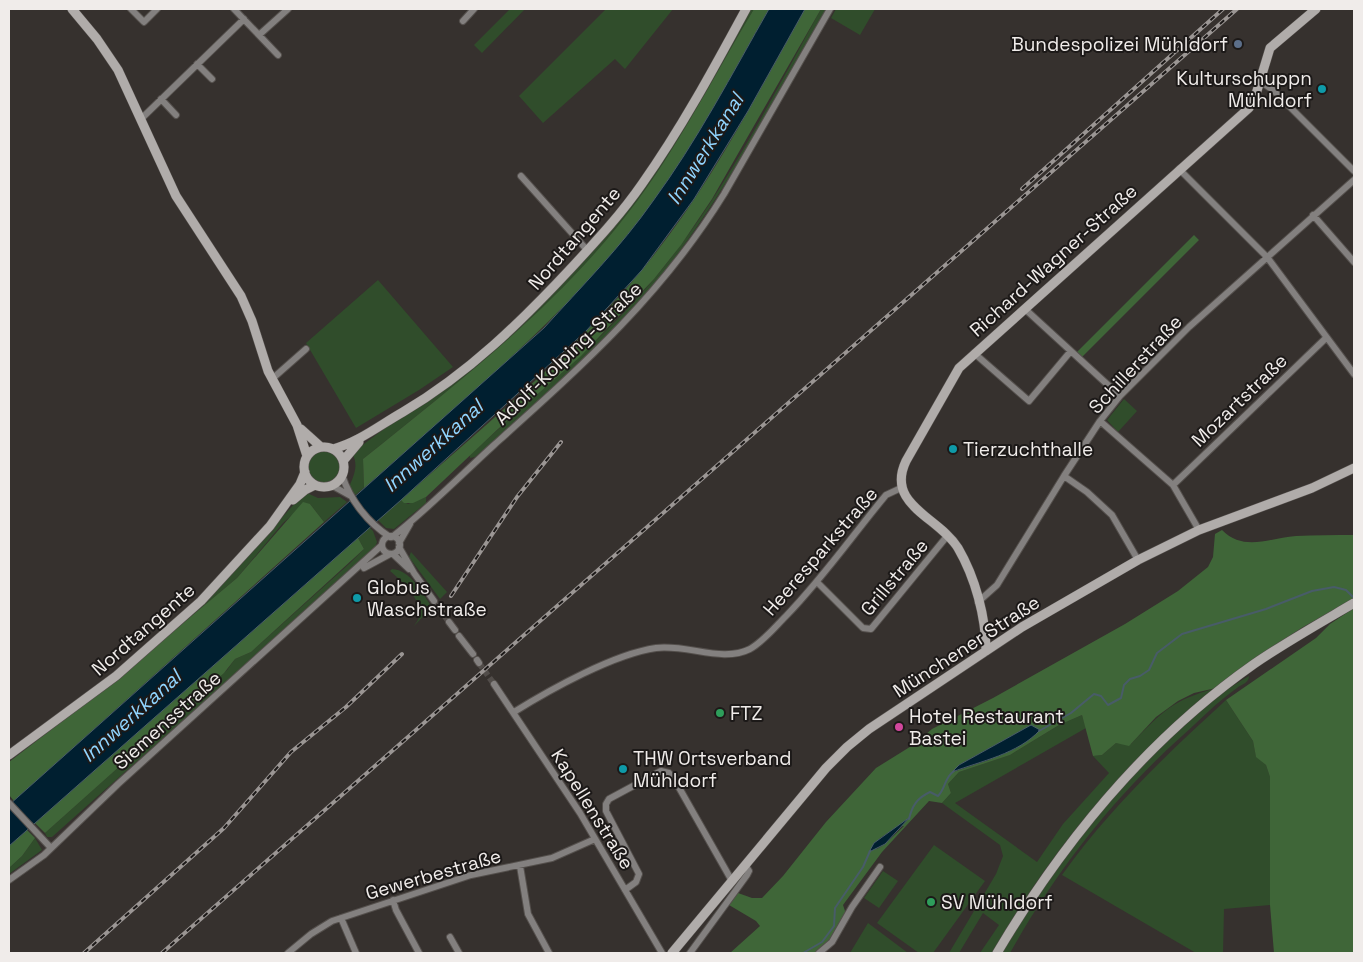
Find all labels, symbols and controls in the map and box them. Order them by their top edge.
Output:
place label: Bundespolizei Mühldorf [1011,32,1228,57]
marker: Bundespolizei Mühldorf [1232,38,1244,50]
place label: Kulturschuppn Mühldorf [1176,66,1312,113]
marker: Kulturschuppn Mühldorf [1316,83,1328,95]
water label: Innwerkkanal [661,87,751,209]
street label: Richard-Wagner-Straße [964,179,1142,342]
street label: Nordtangente [523,181,626,295]
street label: Adolf-Kolping-Straße [489,276,647,430]
street label: Schillerstraße [1083,310,1188,419]
street label: Mozartstraße [1186,348,1293,452]
water label: Innwerkkanal [377,393,490,498]
place label: Tierzuchthalle [963,437,1093,462]
marker: Tierzuchthalle [947,443,959,455]
street label: Heeresparkstraße [758,482,883,621]
street label: Grillstraße [855,534,934,621]
place label: Globus Waschstraße [367,575,487,622]
street label: Nordtangente [86,578,200,681]
street label: Münchener Straße [888,590,1044,703]
marker: Globus Waschstraße [351,592,363,604]
water label: Innwerkkanal [75,663,188,768]
street label: Siemensstraße [108,665,226,775]
place label: FTZ [730,701,762,726]
place label: Hotel Restaurant Bastei [909,704,1064,751]
marker: FTZ [714,707,726,719]
marker: Hotel Restaurant Bastei [893,721,905,733]
street label: Kapellenstraße [545,744,640,874]
place label: THW Ortsverband Mühldorf [633,746,792,793]
marker: THW Ortsverband Mühldorf [617,763,629,775]
street label: Gewerbestraße [362,843,504,906]
place label: SV Mühldorf [941,890,1053,915]
marker: SV Mühldorf [925,896,937,908]

